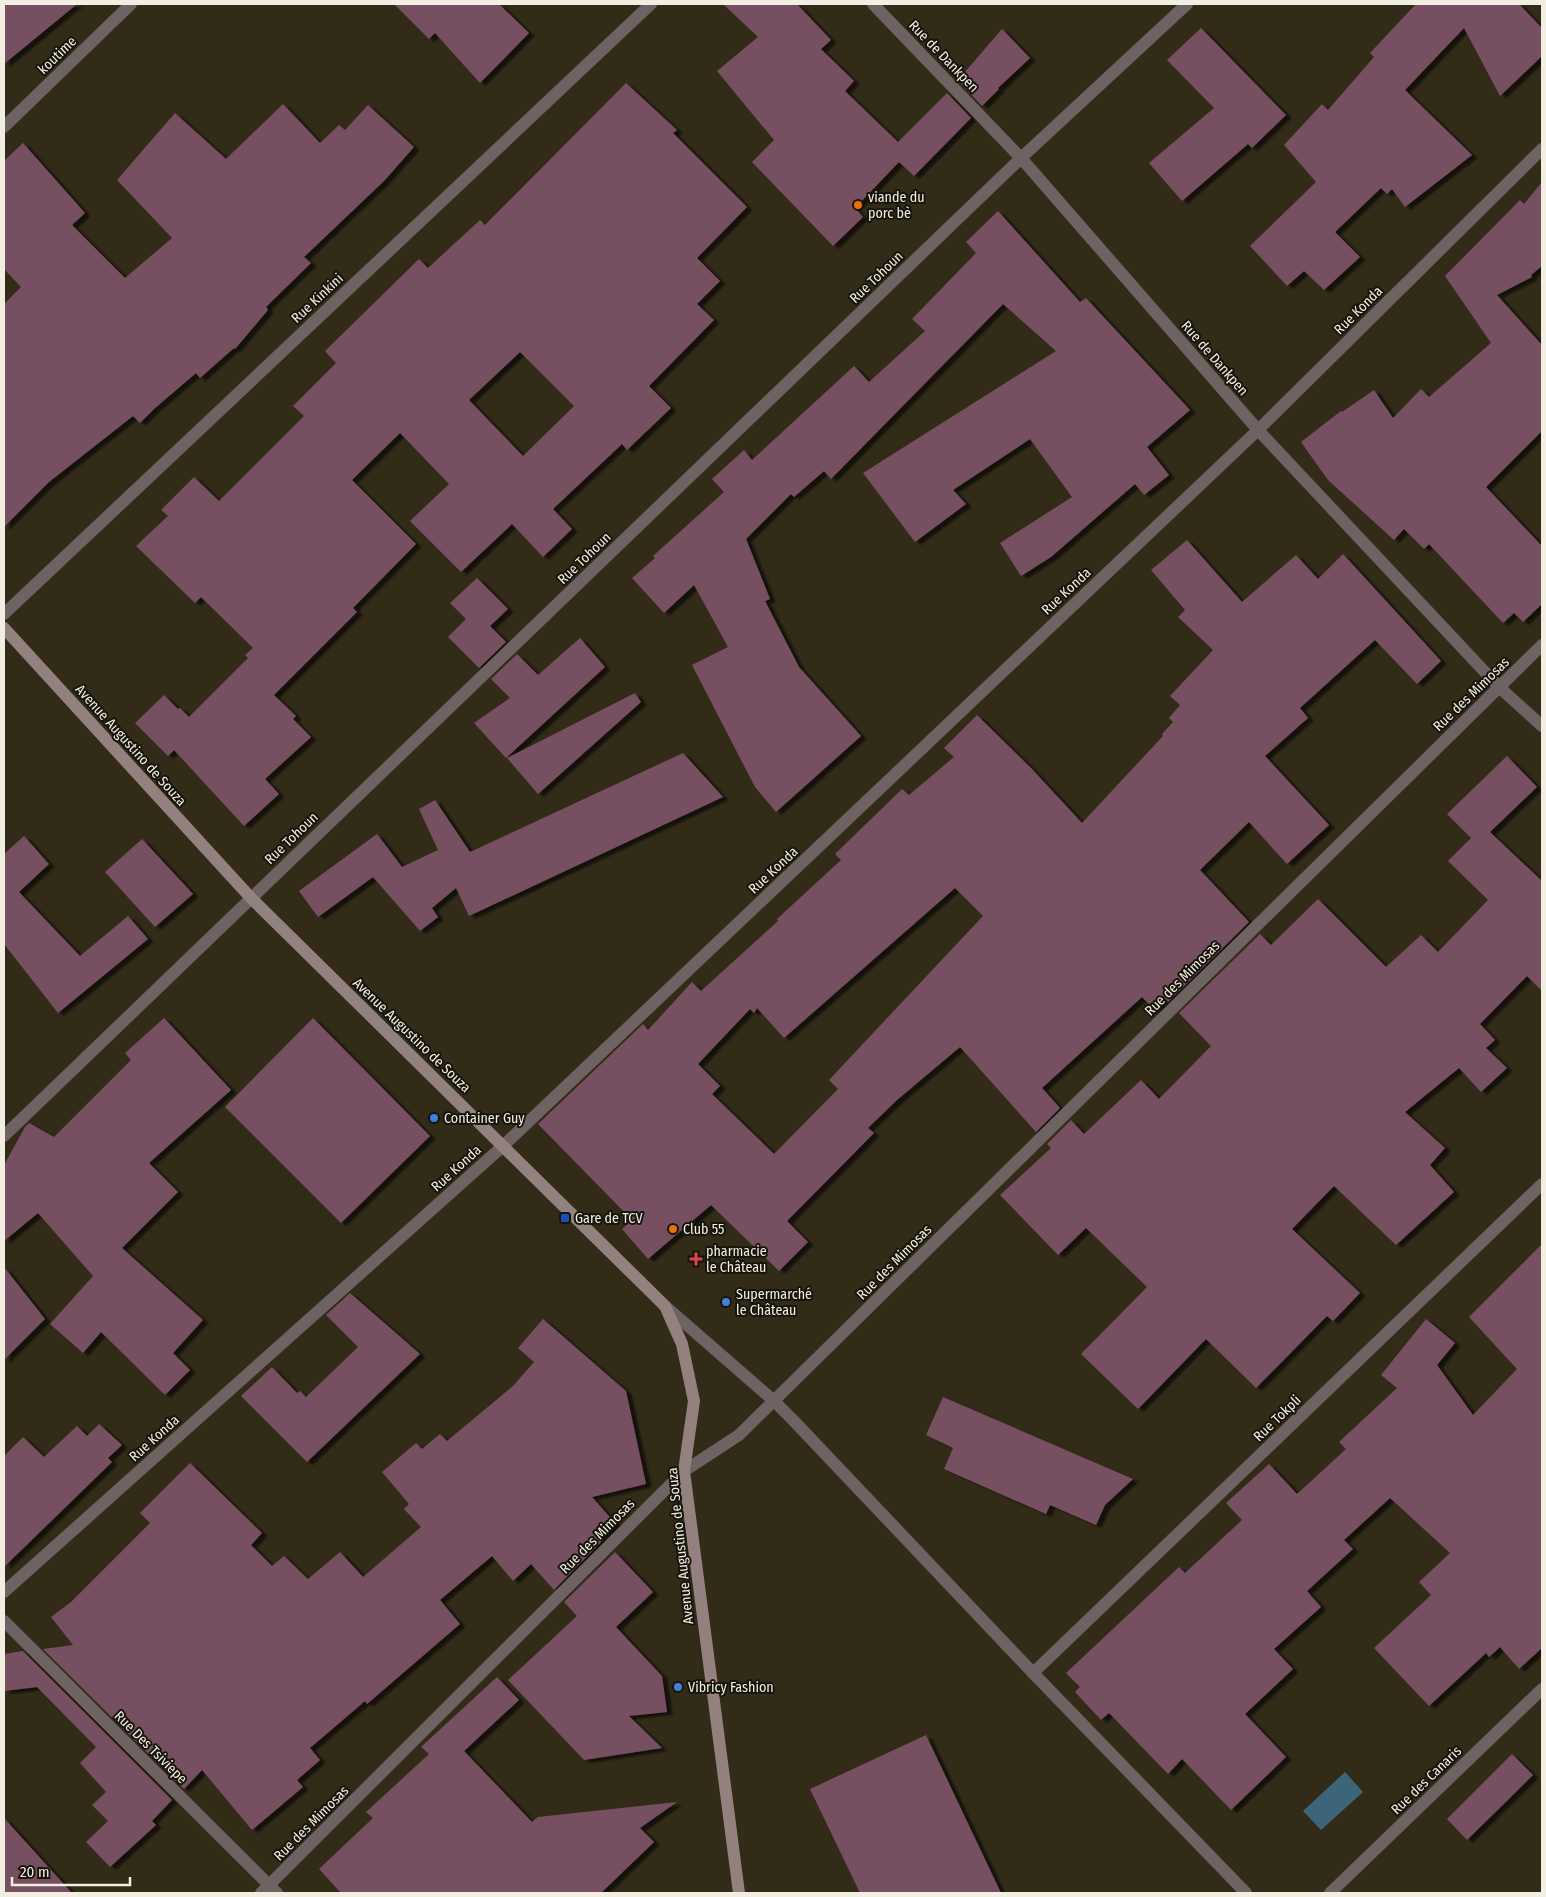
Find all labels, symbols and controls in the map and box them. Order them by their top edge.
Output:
street label: Rue de Dankpen [905,17,982,96]
street label: koutime [35,33,80,78]
place label: viande du porc bè [868,189,925,222]
marker: viande du porc bè [852,199,864,211]
street label: Rue Tohoun [846,248,907,307]
street label: Rue Kinkini [288,270,347,327]
street label: Rue Konda [1331,283,1386,338]
street label: Rue de Dankpen [1178,318,1252,399]
street label: Rue Tohoun [554,529,615,588]
street label: Rue Konda [1038,564,1095,619]
street label: Rue des Mimosas [1430,654,1513,735]
street label: Avenue Augustino de Souza [72,681,190,810]
street label: Rue Tohoun [261,809,322,868]
street label: Rue Konda [745,843,802,898]
street label: Rue des Mimosas [1141,937,1223,1019]
street label: Avenue Augustino de Souza [349,975,474,1096]
place label: Container Guy [444,1110,525,1127]
marker: Container Guy [428,1112,440,1124]
street label: Rue Konda [428,1141,485,1195]
place label: Gare de TCV [575,1210,643,1227]
marker: Gare de TCV [559,1212,571,1224]
place label: Club 55 [683,1221,725,1238]
street label: Rue des Mimosas [853,1221,935,1303]
marker: Club 55 [667,1223,679,1235]
place label: pharmacie le Château [706,1243,767,1276]
marker: pharmacie le Château [690,1253,702,1265]
place label: Supermarché le Château [736,1286,812,1319]
marker: Supermarché le Château [720,1296,732,1308]
street label: Rue Tokpli [1250,1392,1305,1445]
street label: Rue Konda [126,1411,183,1465]
street label: Avenue Augustino de Souza [664,1467,697,1625]
street label: Rue des Mimosas [556,1495,638,1577]
place label: Vibricy Fashion [688,1679,774,1696]
marker: Vibricy Fashion [672,1681,684,1693]
street label: Rue Des Tsiviepe [111,1707,191,1787]
street label: Rue des Canaris [1388,1743,1465,1818]
street label: Rue des Mimosas [270,1782,352,1864]
scale bar [12,1854,130,1886]
text: 20 m [20,1863,50,1881]

